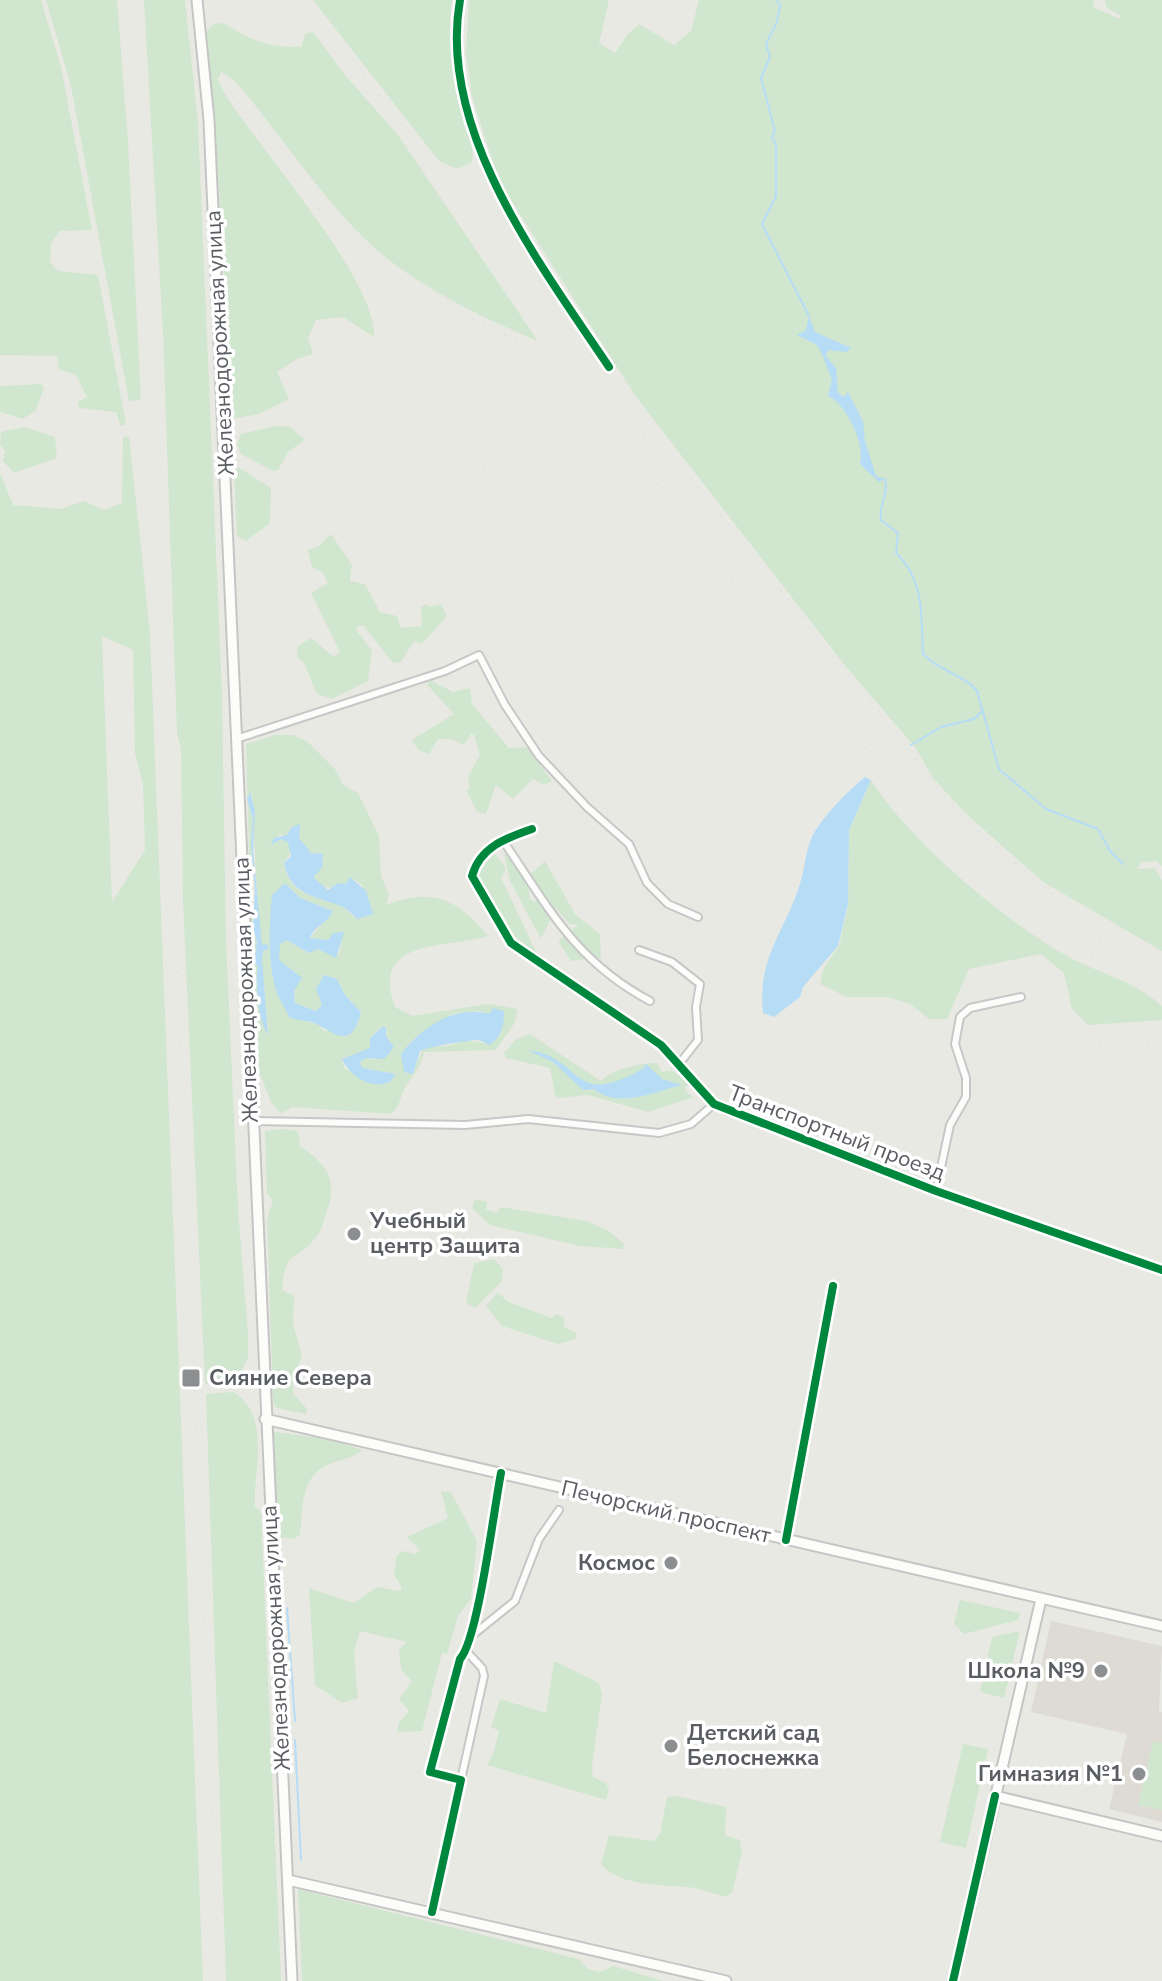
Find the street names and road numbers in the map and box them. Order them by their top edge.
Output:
street label: Железнодорожная улица [198,209,242,477]
street label: Железнодорожная улица [226,857,266,1123]
street label: Транспортный проезд [724,1078,950,1188]
street label: Печорский проспект [558,1473,774,1551]
street label: Железнодорожная улица [254,1504,298,1772]

